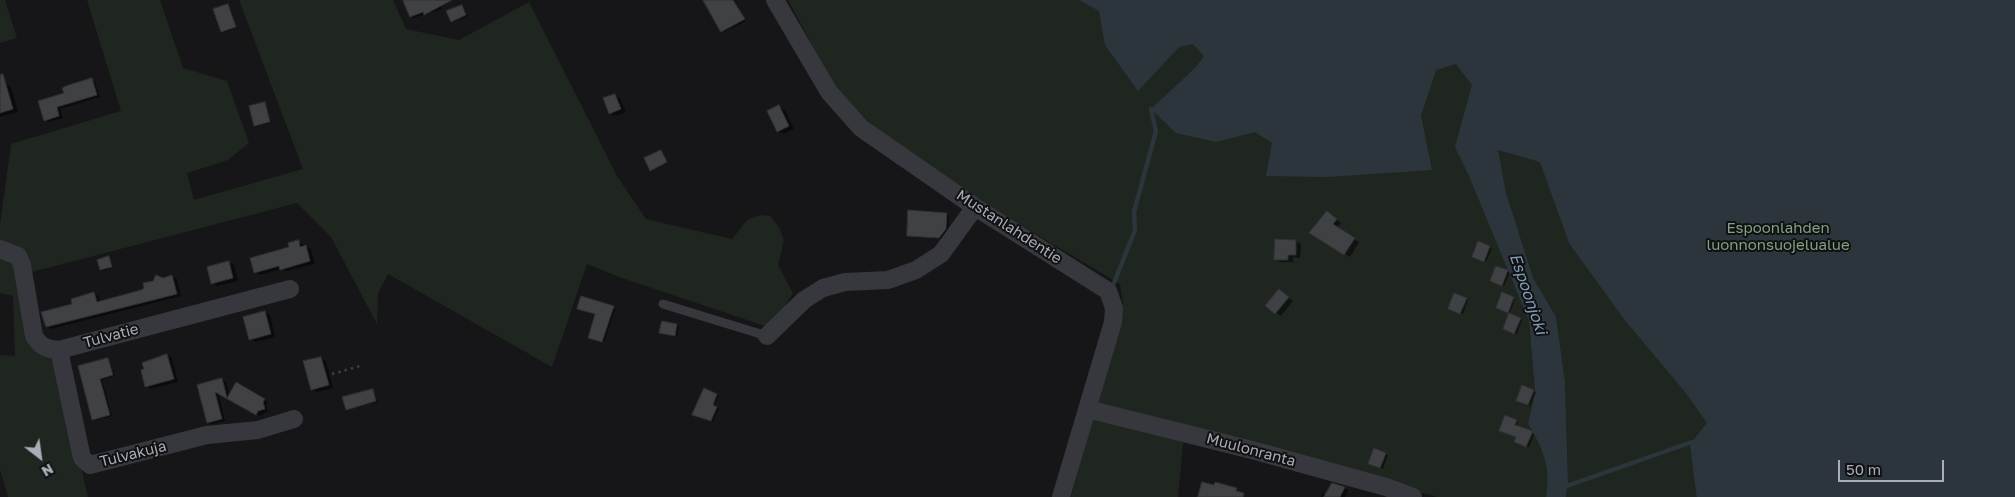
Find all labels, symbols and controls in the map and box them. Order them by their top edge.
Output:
street label: Mustanlahdentie [953,186,1065,268]
park label: Espoonlahden luonnonsuojelualue [1706,219,1850,254]
water label: Espoonjoki [1505,251,1551,337]
street label: Tulvatie [81,320,141,352]
street label: Muulonranta [1204,429,1298,471]
north arrow [15,432,65,482]
street label: Tulvakuja [98,437,168,471]
scale bar [1840,450,1946,482]
text: N [39,460,57,480]
text: 50 m [1846,460,1881,478]

